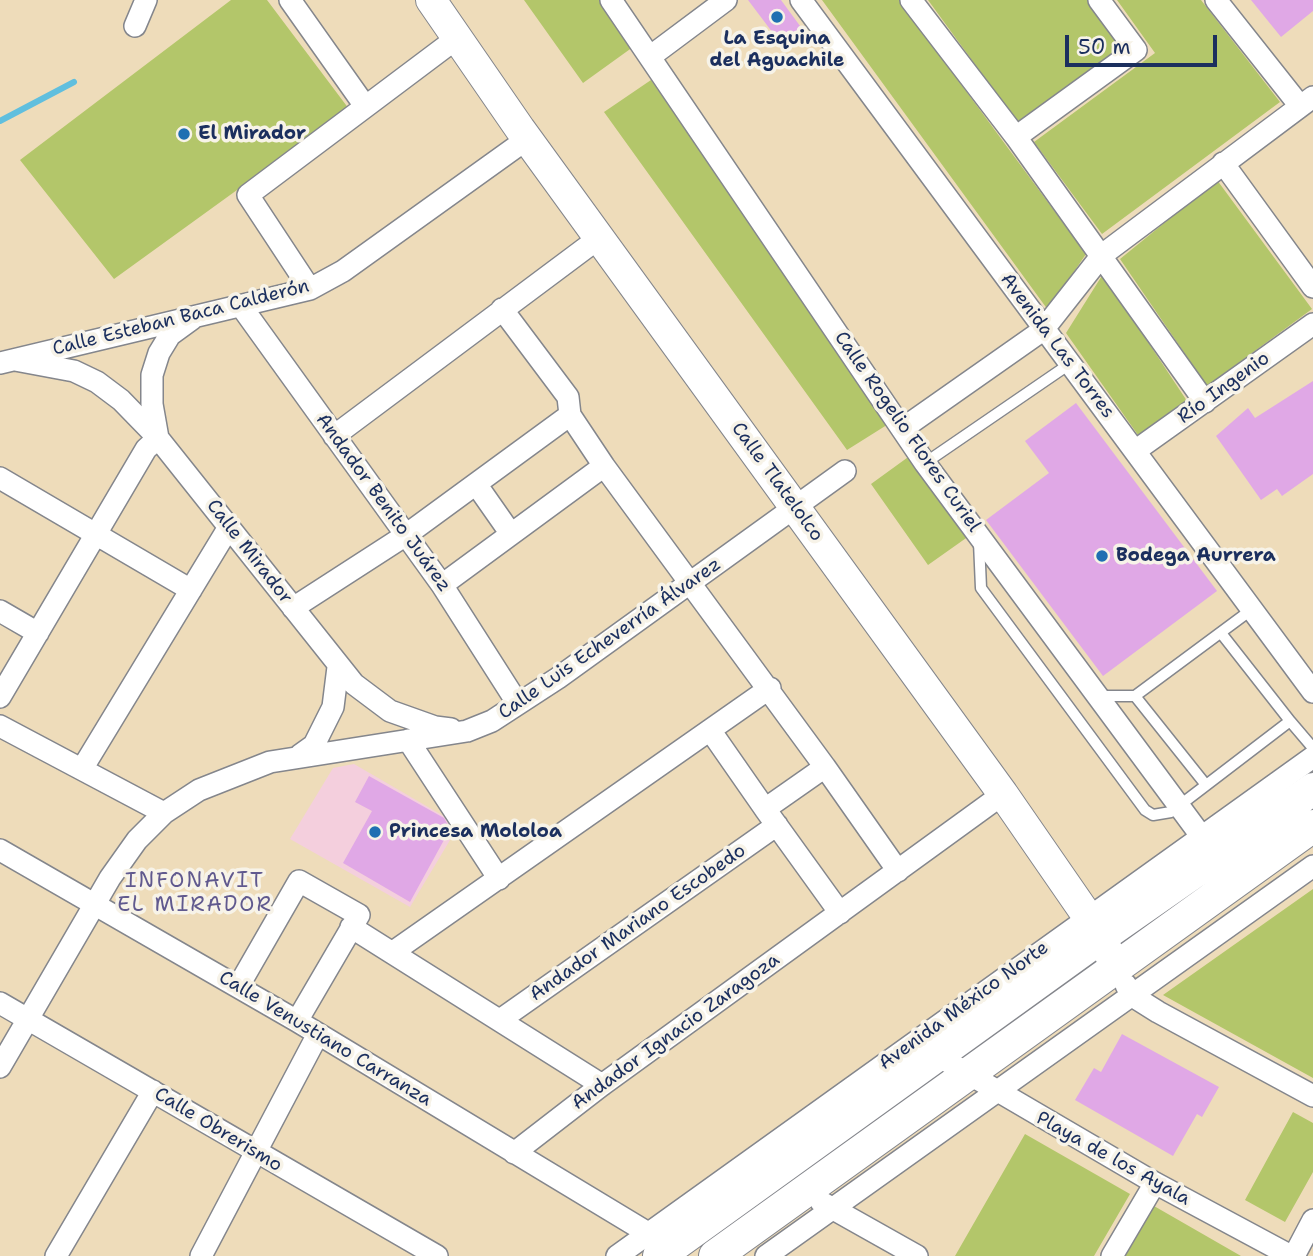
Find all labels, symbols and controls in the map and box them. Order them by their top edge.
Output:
marker: La Esquina del Aguachile [769,9,785,25]
scale bar [1068,21,1220,65]
place label: La Esquina del Aguachile [710,28,844,72]
text: 50 m [1078,33,1131,61]
place label: El Mirador [198,123,306,145]
marker: El Mirador [176,126,192,142]
street label: Avenida Las Torres [995,269,1119,423]
street label: Calle Esteban Baca Calderón [50,275,312,361]
street label: Calle Rogelio Flores Curiel [829,327,985,537]
street label: Río Ingenio [1174,347,1274,429]
street label: Andador Benito Juárez [311,409,455,597]
street label: Calle Tlatelolco [726,418,828,546]
street label: Calle Mirador [201,495,297,609]
place label: Bodega Aurrera [1116,545,1276,567]
marker: Bodega Aurrera [1094,548,1110,564]
street label: Calle Luis Echeverría Álvarez [494,553,726,725]
place label: Princesa Mololoa [389,821,562,843]
marker: Princesa Mololoa [367,824,383,840]
street label: Andador Mariano Escobedo [526,840,750,1006]
district label: INFONAVIT EL MIRADOR [118,869,272,919]
street label: Avenida México Norte [875,937,1053,1075]
street label: Andador Ignacio Zaragoza [568,949,784,1115]
street label: Calle Venustiano Carranza [215,966,435,1112]
street label: Calle Obrerismo [150,1083,286,1177]
street label: Playa de los Ayala [1032,1107,1194,1211]

